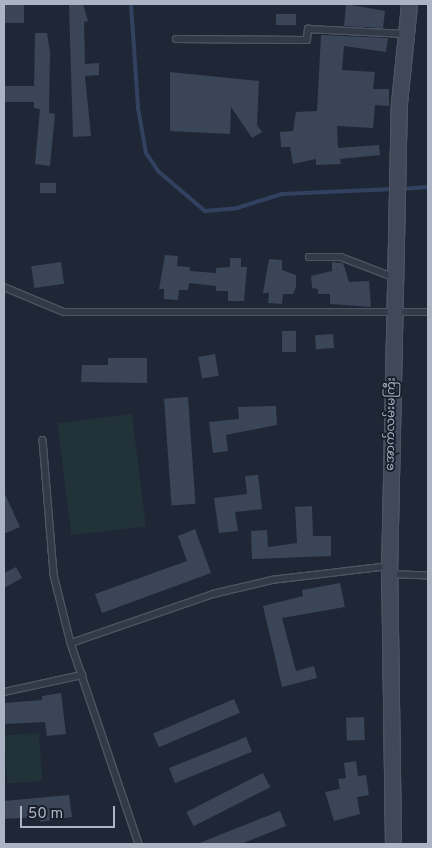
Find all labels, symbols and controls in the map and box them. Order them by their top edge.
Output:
street label: အောက်လမ်းမကြီး [384,377,400,471]
scale bar [22,796,118,828]
text: 50 m [28,805,63,824]

